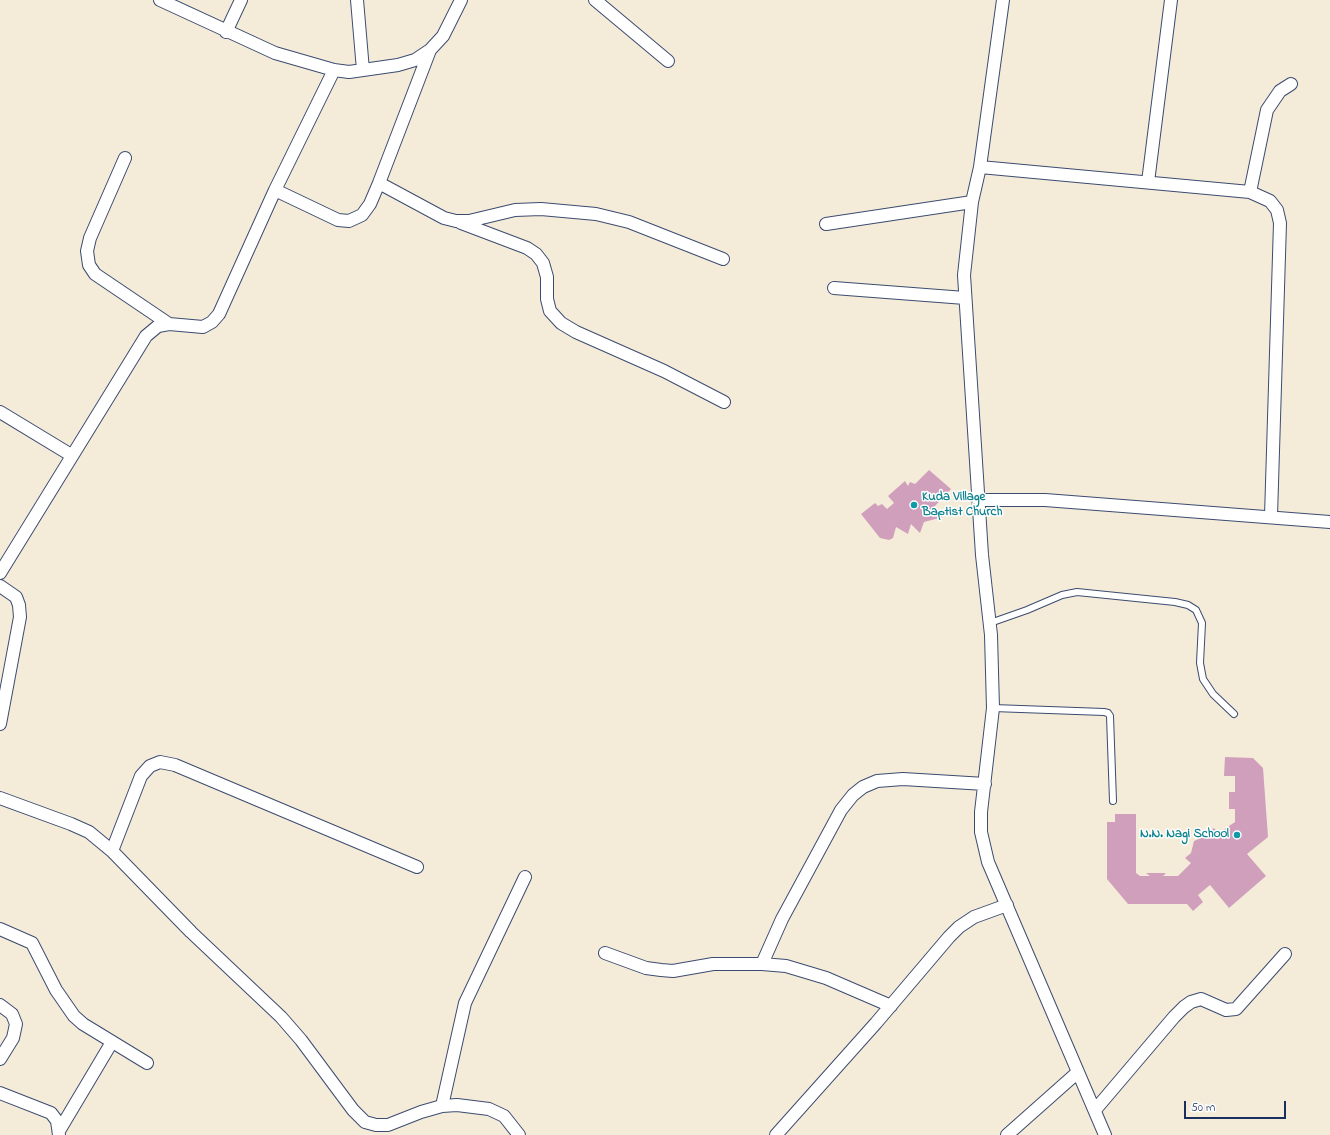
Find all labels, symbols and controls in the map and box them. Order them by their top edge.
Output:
place label: Kuda Village Baptist Church [922,490,1002,521]
marker: Kuda Village Baptist Church [909,500,919,510]
place label: N.N. Nagi School [1140,827,1229,843]
marker: N.N. Nagi School [1232,830,1242,840]
scale bar [1186,1093,1288,1119]
text: 50 m [1191,1099,1215,1117]

